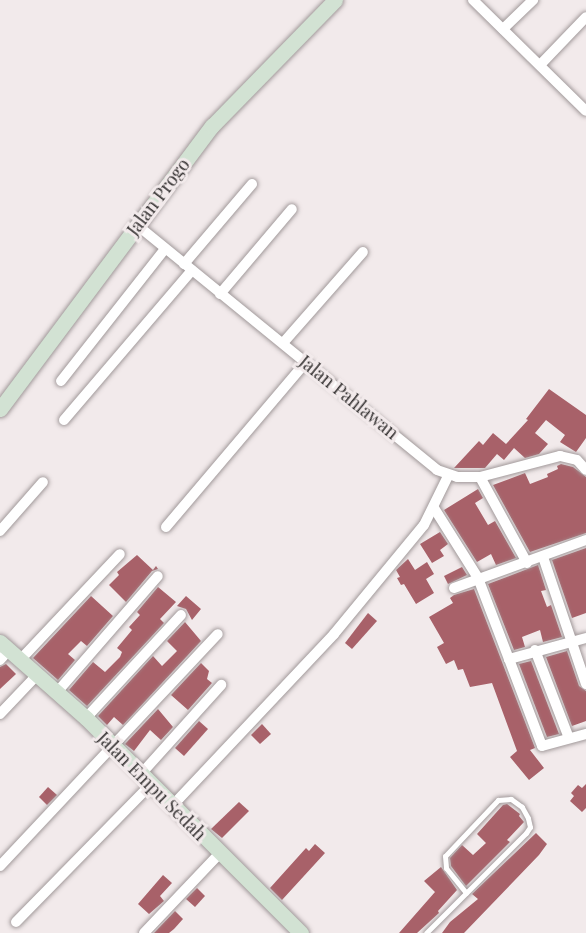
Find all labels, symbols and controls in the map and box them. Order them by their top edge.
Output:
street label: Jalan Progo [122,154,194,240]
street label: Jalan Pahlawan [295,350,403,444]
street label: Jalan Empu Sedah [93,727,211,845]

